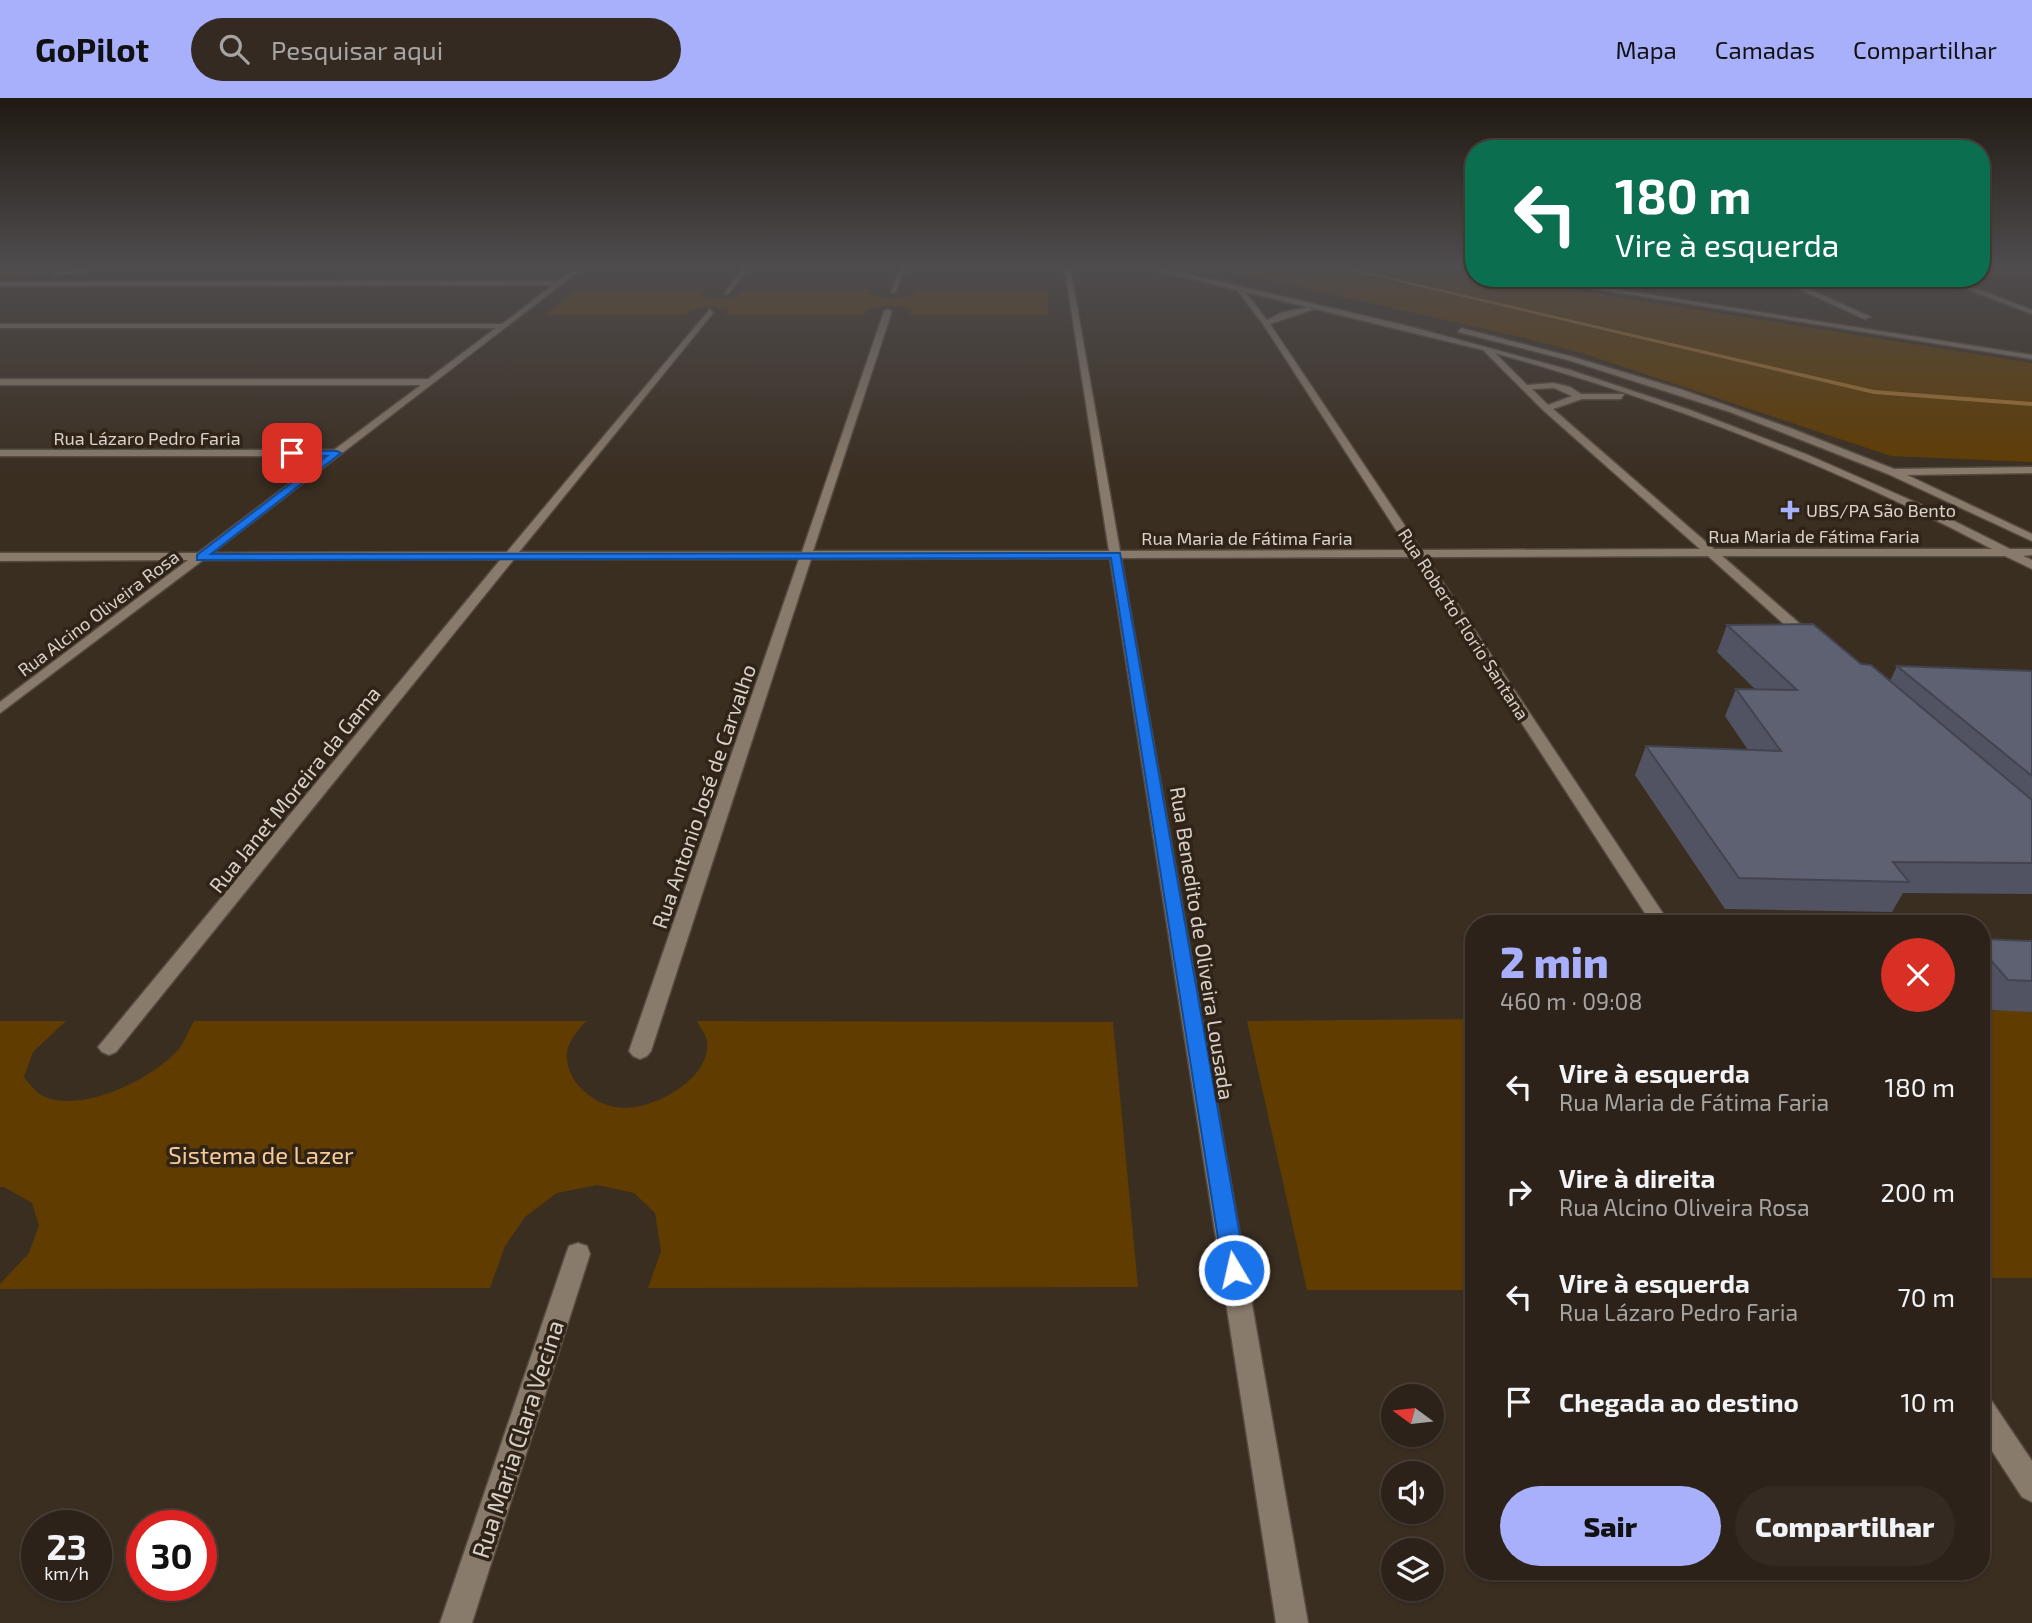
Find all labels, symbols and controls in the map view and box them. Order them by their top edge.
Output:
search box [191,18,681,81]
text: GoPilot [35,29,149,69]
icon: search [215,30,253,68]
text: Pesquisar aqui [271,34,443,65]
text: Mapa [1615,35,1677,64]
text: Camadas [1715,35,1815,64]
text: Compartilhar [1853,35,1997,64]
text: 180 m [1615,165,1751,224]
icon: left [1500,168,1591,259]
text: Vire à esquerda [1615,225,1839,263]
pin [262,423,322,483]
street label: Rua Lázaro Pedro Faria [53,427,241,449]
icon: arrive [273,434,311,472]
place label: UBS/PA São Bento [1806,499,1956,521]
marker: UBS/PA São Bento [1780,500,1800,520]
street label: Rua Roberto Florio Santana [1394,524,1534,724]
street label: Rua Maria de Fátima Faria [1708,525,1920,547]
street label: Rua Maria de Fátima Faria [1141,527,1353,549]
street label: Rua Alcino Oliveira Rosa [13,545,183,681]
street label: Rua Antonio José de Carvalho [646,661,760,931]
street label: Rua Janet Moreira da Gama [203,681,385,897]
street label: Rua Benedito de Oliveira Lousada [1166,785,1240,1101]
text: 2 min [1500,936,1609,986]
button: close [1881,938,1955,1012]
text: 460 m · 09:08 [1500,987,1642,1015]
text: Vire à esquerda [1559,1057,1750,1088]
icon: left [1500,1068,1538,1106]
text: 180 m [1885,1071,1955,1102]
text: Rua Maria de Fátima Faria [1559,1088,1829,1116]
park label: Sistema de Lazer [168,1140,354,1169]
text: Vire à direita [1559,1162,1715,1193]
icon: right [1500,1173,1538,1211]
text: 200 m [1880,1176,1955,1207]
text: Rua Alcino Oliveira Rosa [1559,1193,1810,1221]
position arrow [1197,1233,1271,1307]
text: Vire à esquerda [1559,1267,1750,1298]
icon: left [1500,1278,1538,1316]
text: 70 m [1897,1281,1955,1312]
text: Rua Lázaro Pedro Faria [1559,1298,1798,1326]
street label: Rua Maria Clara Vecina [465,1316,569,1562]
icon: arrive [1500,1383,1538,1421]
north arrow [1381,1384,1444,1447]
map controls [1381,1384,1444,1601]
text: Chegada ao destino [1559,1386,1799,1417]
text: 10 m [1900,1386,1955,1417]
button: sound [1381,1461,1444,1524]
button: Sair [1500,1486,1721,1566]
button: Compartilhar [1735,1486,1955,1566]
speed limit sign: 30 [126,1510,217,1601]
text: 23 [46,1525,87,1567]
button: layers [1381,1538,1444,1601]
text: km/h [44,1562,89,1584]

